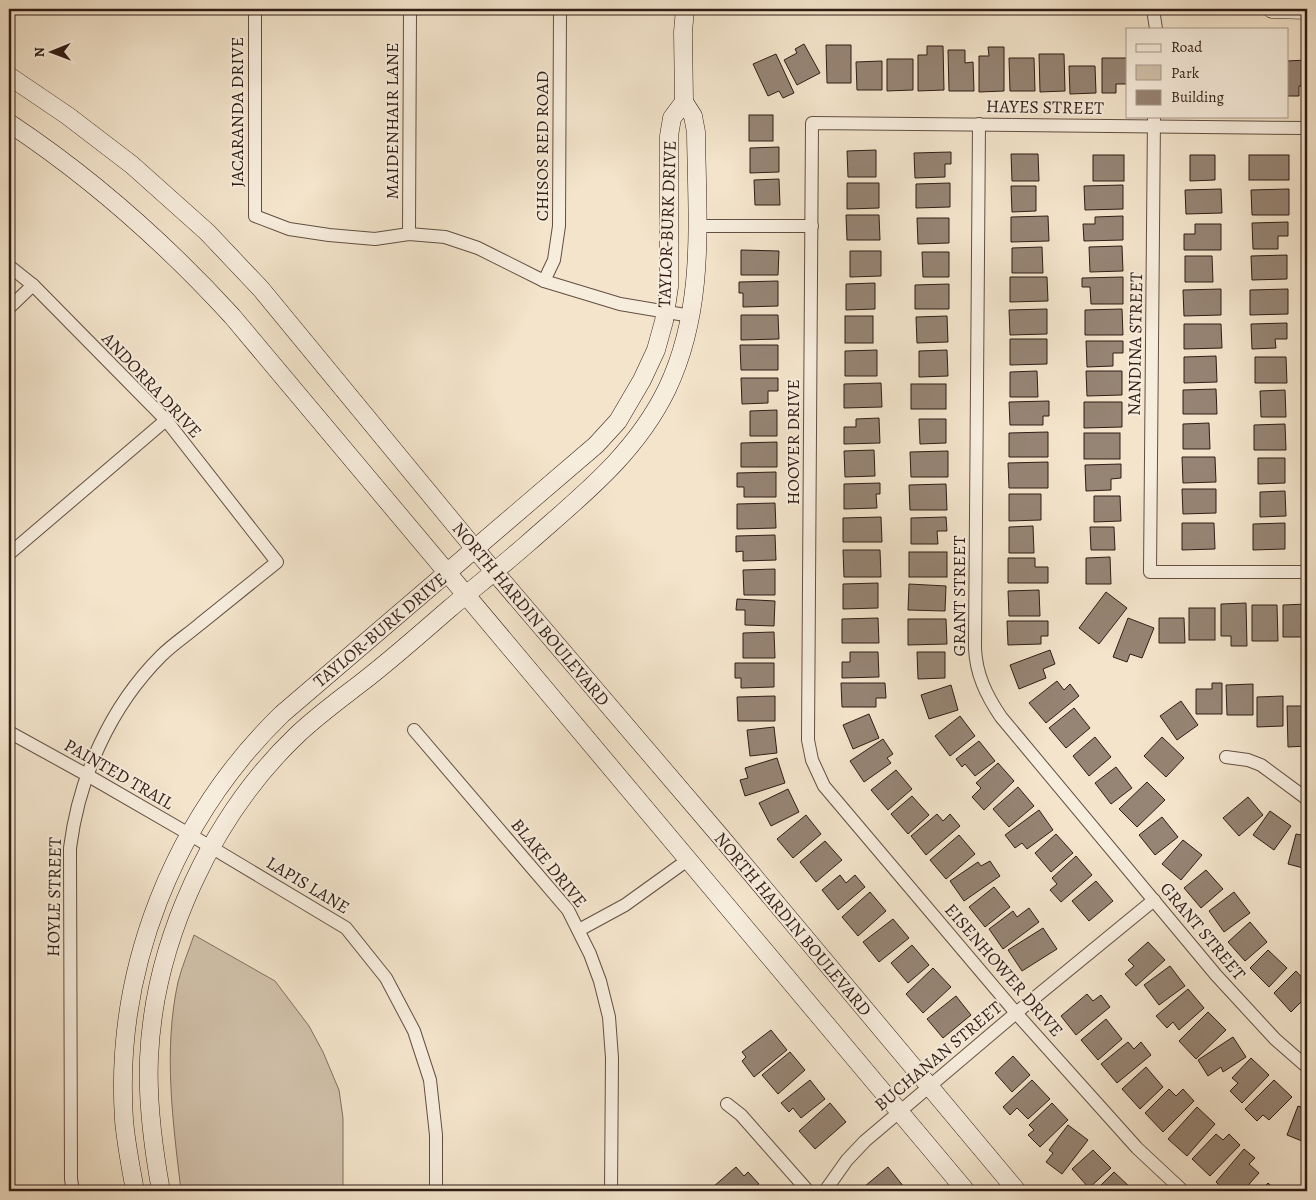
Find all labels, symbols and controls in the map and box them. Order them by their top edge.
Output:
north arrow [28,28,78,78]
legend [1126,28,1288,118]
street label: JACARANDA DRIVE [225,37,249,187]
text: Road [1171,37,1203,57]
street label: MAIDENHAIR LANE [380,42,404,200]
text: N [30,47,49,57]
text: Park [1171,63,1200,83]
street label: CHISOS RED ROAD [530,71,554,221]
text: Building [1171,87,1224,107]
street label: HAYES STREET [986,94,1104,120]
street label: TAYLOR-BURK DRIVE [652,140,682,308]
street label: NANDINA STREET [1122,272,1148,416]
street label: ANDORRA DRIVE [96,326,207,443]
street label: HOOVER DRIVE [781,379,805,505]
street label: NORTH HARDIN BOULEVARD [447,517,615,711]
street label: GRANT STREET [947,535,971,656]
street label: TAYLOR-BURK DRIVE [308,567,452,693]
street label: PAINTED TRAIL [60,733,179,816]
street label: BLAKE DRIVE [506,813,592,913]
street label: NORTH HARDIN BOULEVARD [709,827,877,1021]
street label: HOYLE STREET [41,837,67,957]
street label: LAPIS LANE [262,851,354,919]
street label: GRANT STREET [1155,877,1251,985]
street label: EISENHOWER DRIVE [939,898,1069,1042]
street label: BUCHANAN STREET [869,995,1007,1116]

